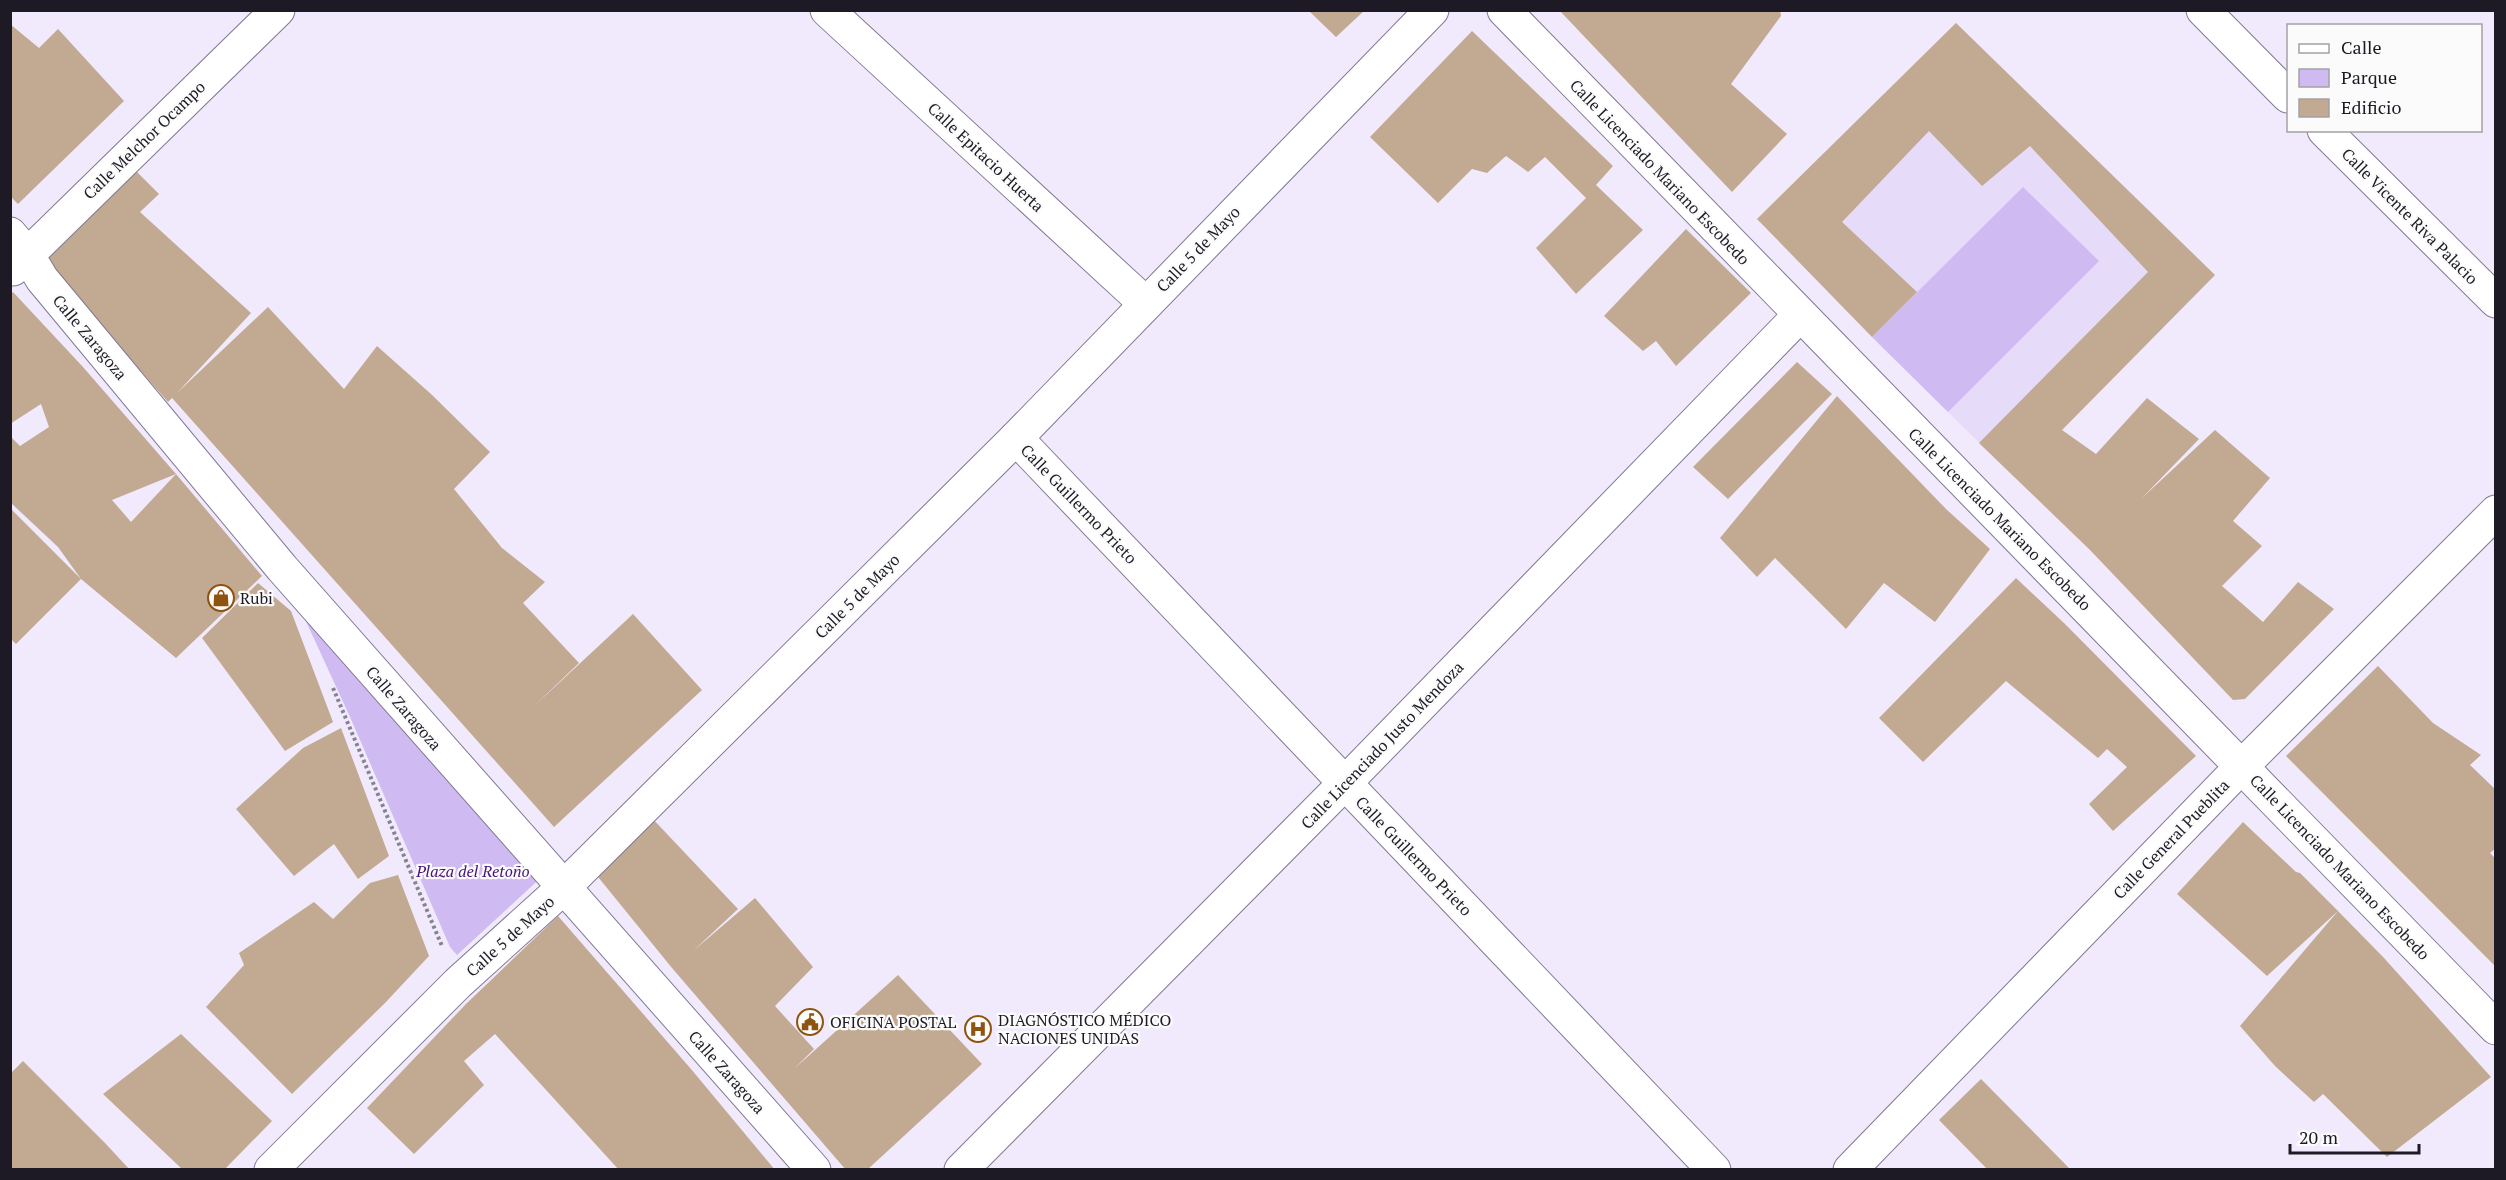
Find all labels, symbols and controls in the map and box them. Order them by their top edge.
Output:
legend [2287,24,2482,132]
text: Calle [2341,35,2382,59]
text: Parque [2341,65,2397,89]
street label: Calle Licenciado Mariano Escobedo [1565,74,1755,270]
street label: Calle Melchor Ocampo [78,76,210,204]
text: Edificio [2341,95,2401,119]
street label: Calle Epitacio Huerta [923,97,1049,217]
street label: Calle Vicente Riva Palacio [2337,143,2483,289]
street label: Calle 5 de Mayo [1151,201,1245,297]
street label: Calle Zaragoza [48,290,132,384]
street label: Calle Licenciado Mariano Escobedo [1904,423,2096,615]
street label: Calle Guillermo Prieto [1016,439,1142,569]
street label: Calle 5 de Mayo [810,549,904,643]
shop icon: Rubi [206,583,236,613]
place label: Rubi [240,587,273,609]
street label: Calle Licenciado Justo Mendoza [1296,656,1468,834]
street label: Calle Zaragoza [361,661,447,755]
street label: Calle Licenciado Mariano Escobedo [2245,769,2435,965]
street label: Calle General Pueblita [2108,774,2234,904]
street label: Calle Guillermo Prieto [1351,791,1477,921]
park label: Plaza del Retoño [415,860,530,882]
street label: Calle 5 de Mayo [461,890,559,982]
public building icon: OFICINA POSTAL [795,1007,825,1037]
place label: DIAGNÓSTICO MÉDICO NACIONES UNIDAS [998,1009,1171,1049]
place label: OFICINA POSTAL [830,1011,957,1033]
hospital icon: DIAGNÓSTICO MÉDICO NACIONES UNIDAS [963,1014,993,1044]
street label: Calle Zaragoza [684,1026,770,1118]
scale bar [2290,1117,2419,1155]
text: 20 m [2299,1125,2339,1149]

